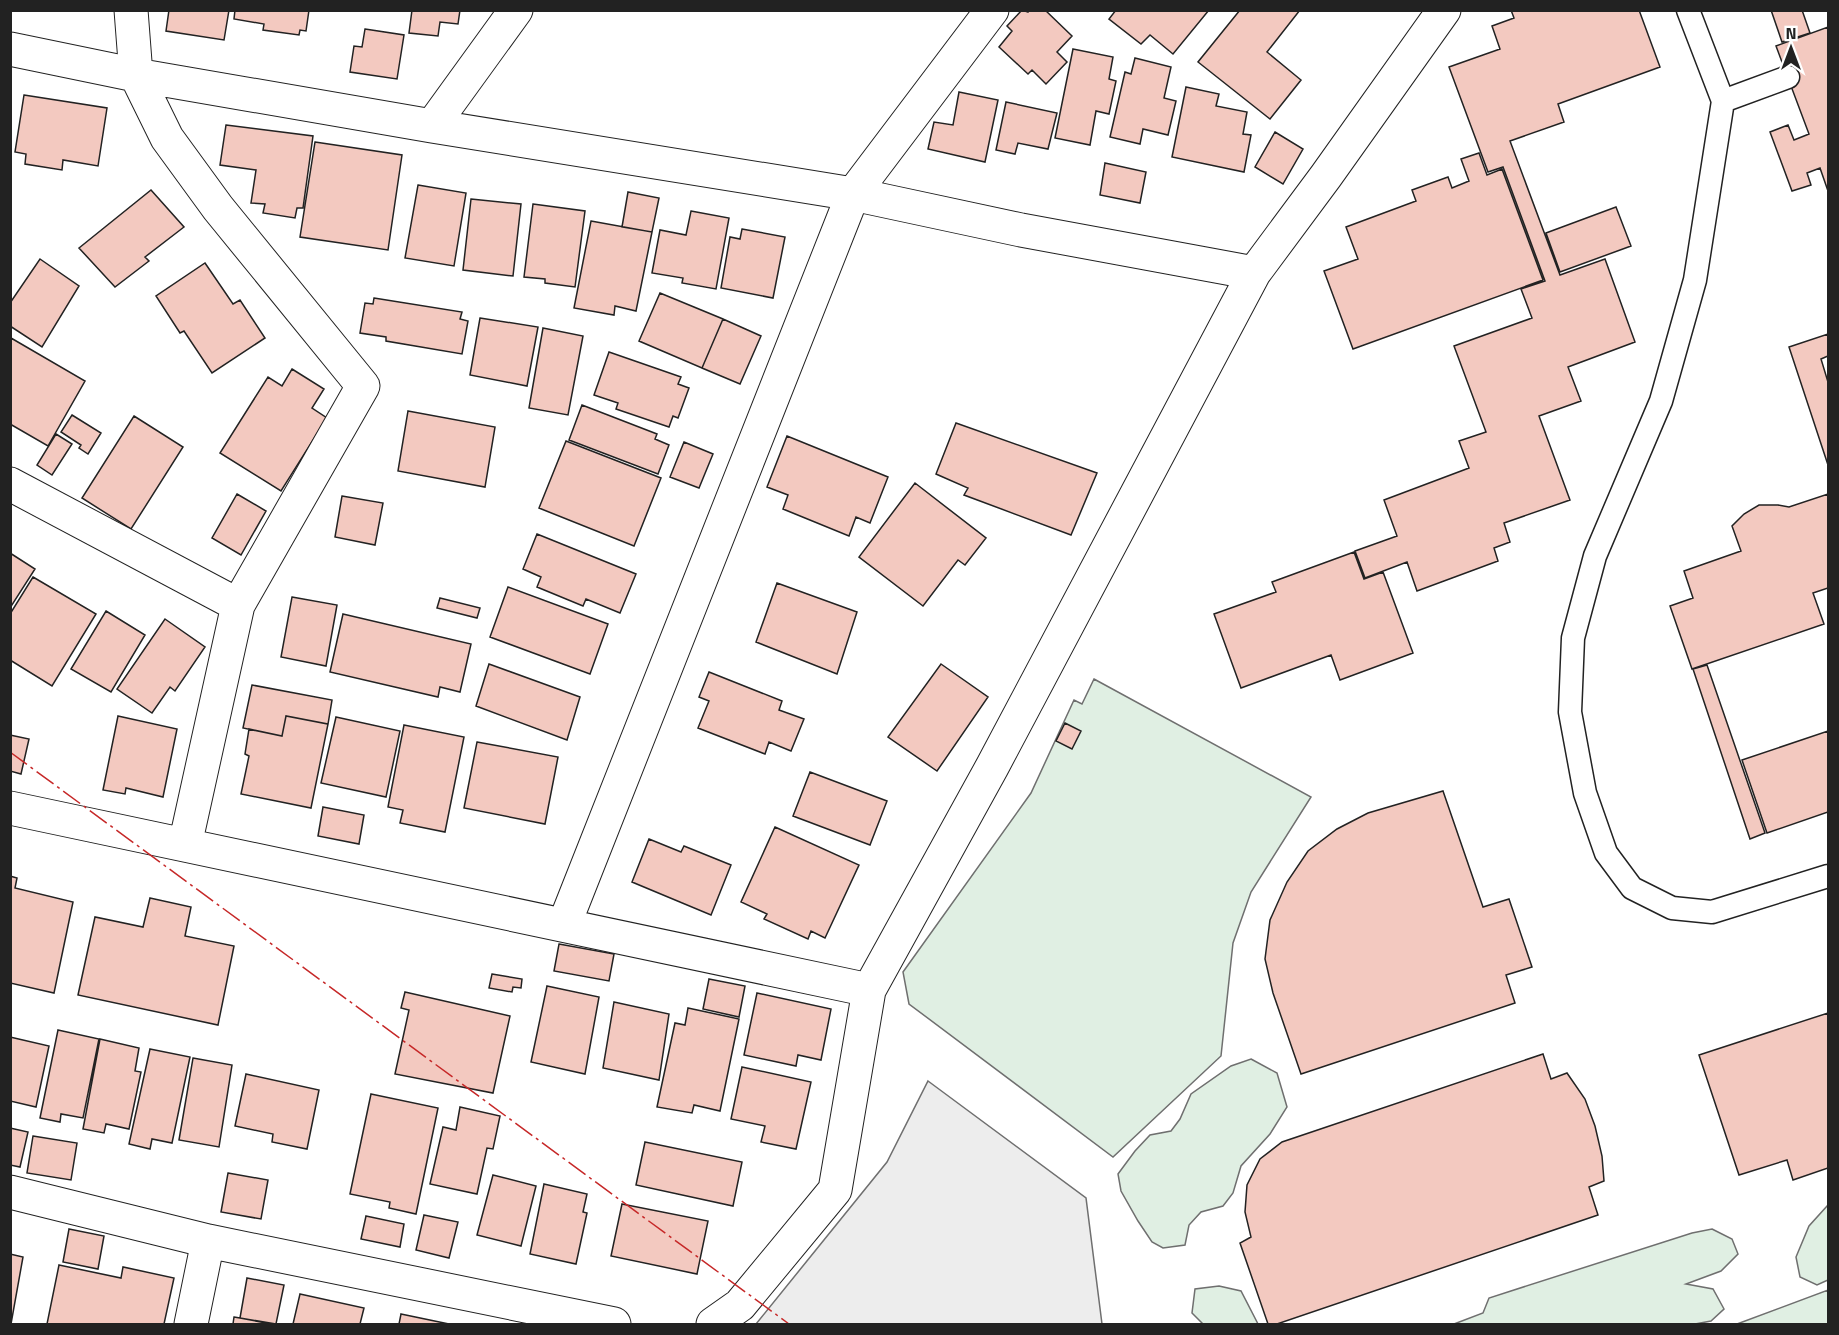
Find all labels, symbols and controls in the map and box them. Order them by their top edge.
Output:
north arrow [1761,18,1821,78]
text: N [1785,21,1797,45]

